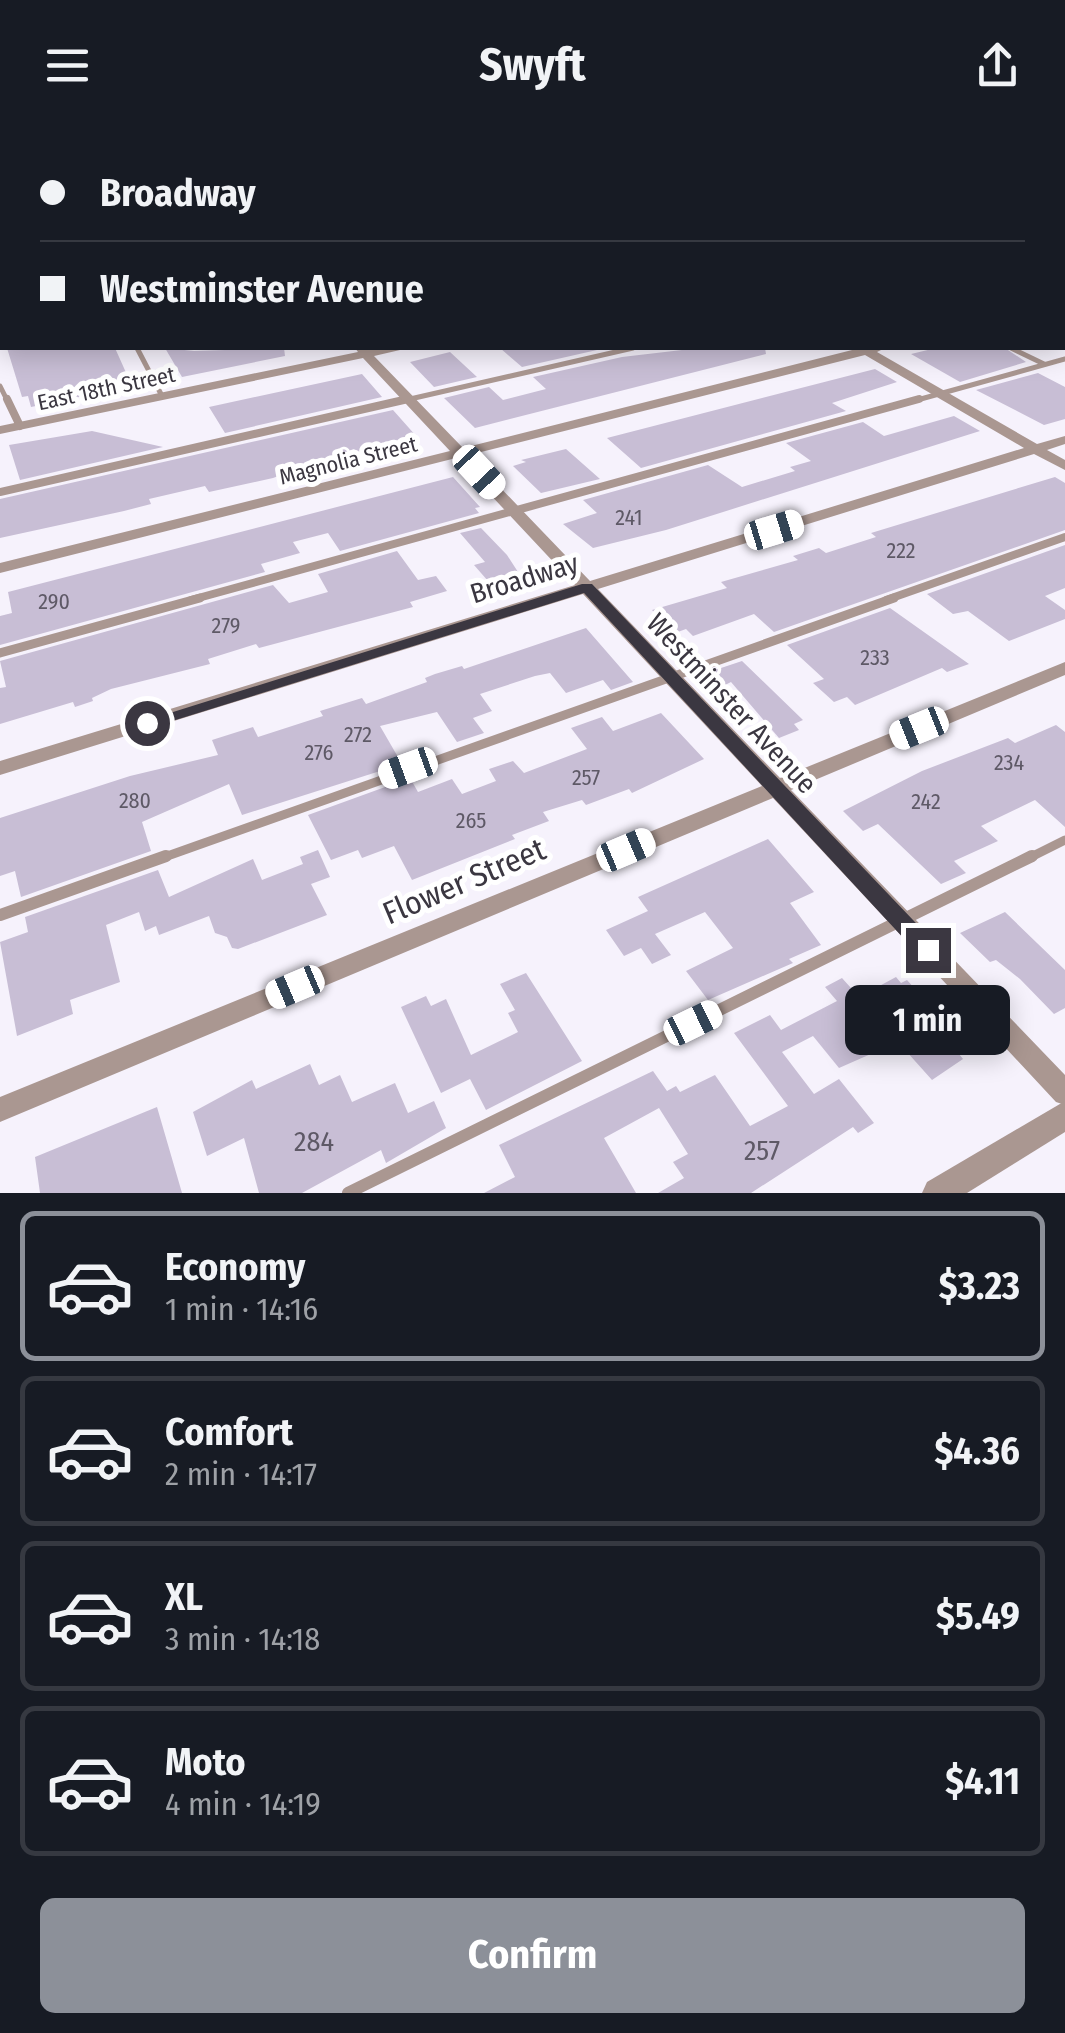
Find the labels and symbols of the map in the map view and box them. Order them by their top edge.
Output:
street label: East 18th Street [35,361,178,416]
street label: Magnolia Street [276,430,421,491]
car [448,440,510,504]
house number: 241 [615,504,643,531]
car [741,507,807,553]
house number: 222 [886,537,916,564]
street label: Broadway [466,546,583,611]
house number: 290 [38,588,70,615]
street label: Westminster Avenue [640,607,823,800]
house number: 279 [212,612,240,639]
house number: 233 [860,644,890,671]
route start [125,701,170,746]
car [886,703,952,753]
house number: 272 [344,721,372,748]
house number: 276 [305,739,334,766]
car [375,744,441,792]
house number: 234 [994,749,1024,776]
house number: 257 [572,764,600,791]
house number: 280 [119,787,151,814]
house number: 242 [911,788,941,815]
house number: 265 [456,807,486,834]
car [593,824,659,876]
street label: Flower Street [377,830,552,932]
route end [906,928,951,973]
car [262,961,328,1013]
callout: 1 min [846,985,1010,1055]
car [659,996,727,1050]
house number: 284 [294,1125,334,1158]
house number: 257 [744,1134,780,1167]

